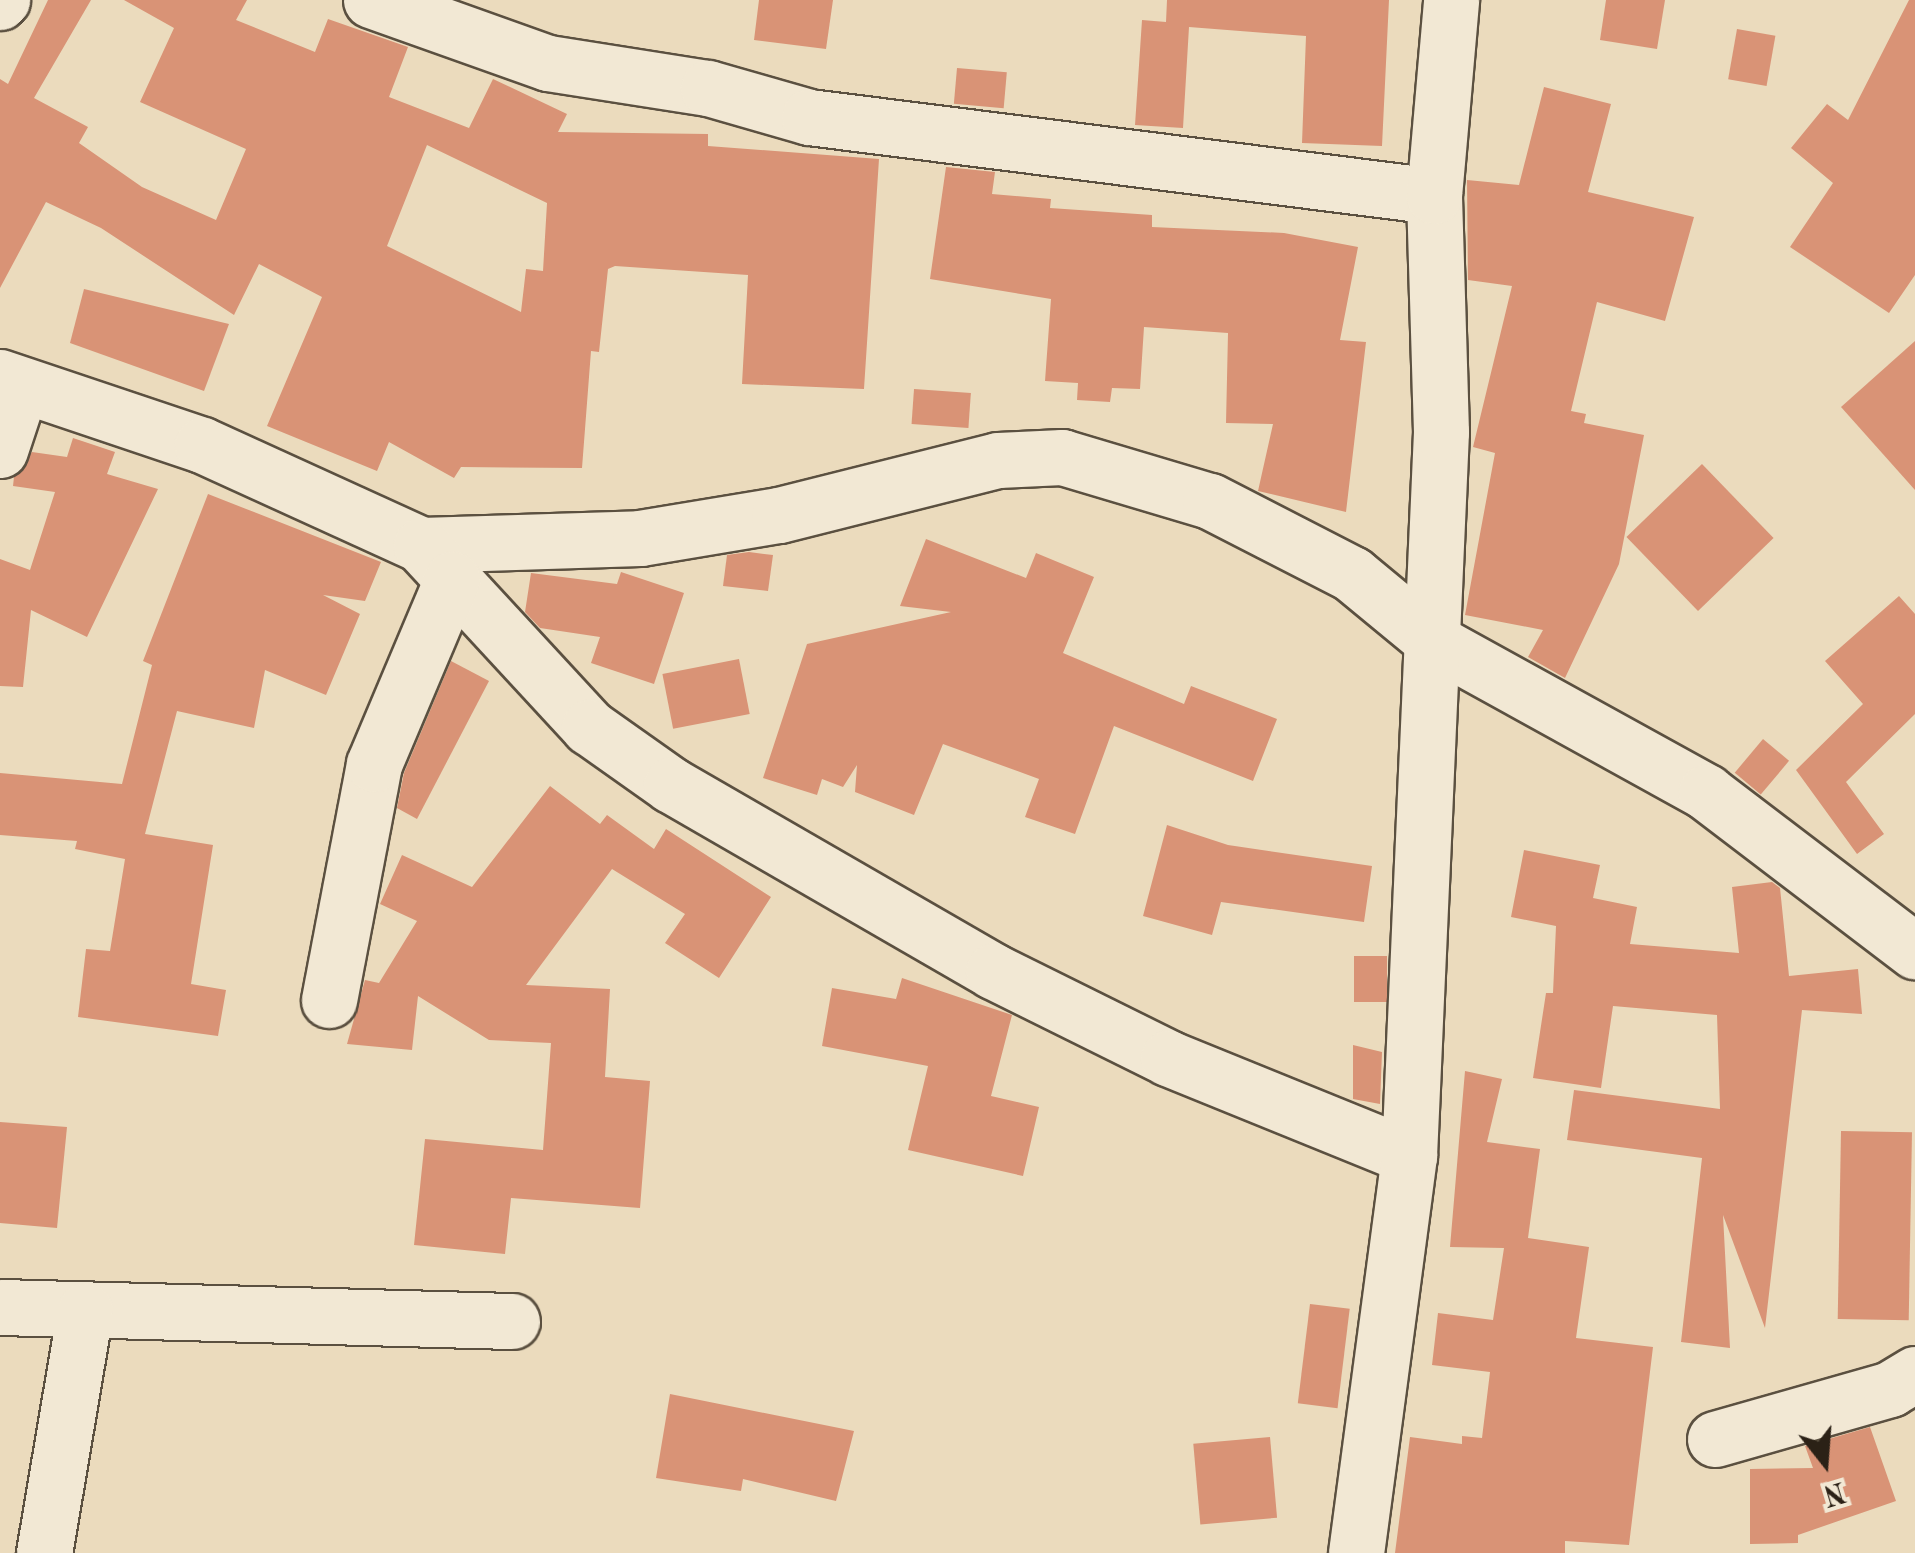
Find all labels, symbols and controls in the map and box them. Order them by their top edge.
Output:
north arrow [1775,1413,1875,1513]
text: N [1819,1475,1848,1508]

